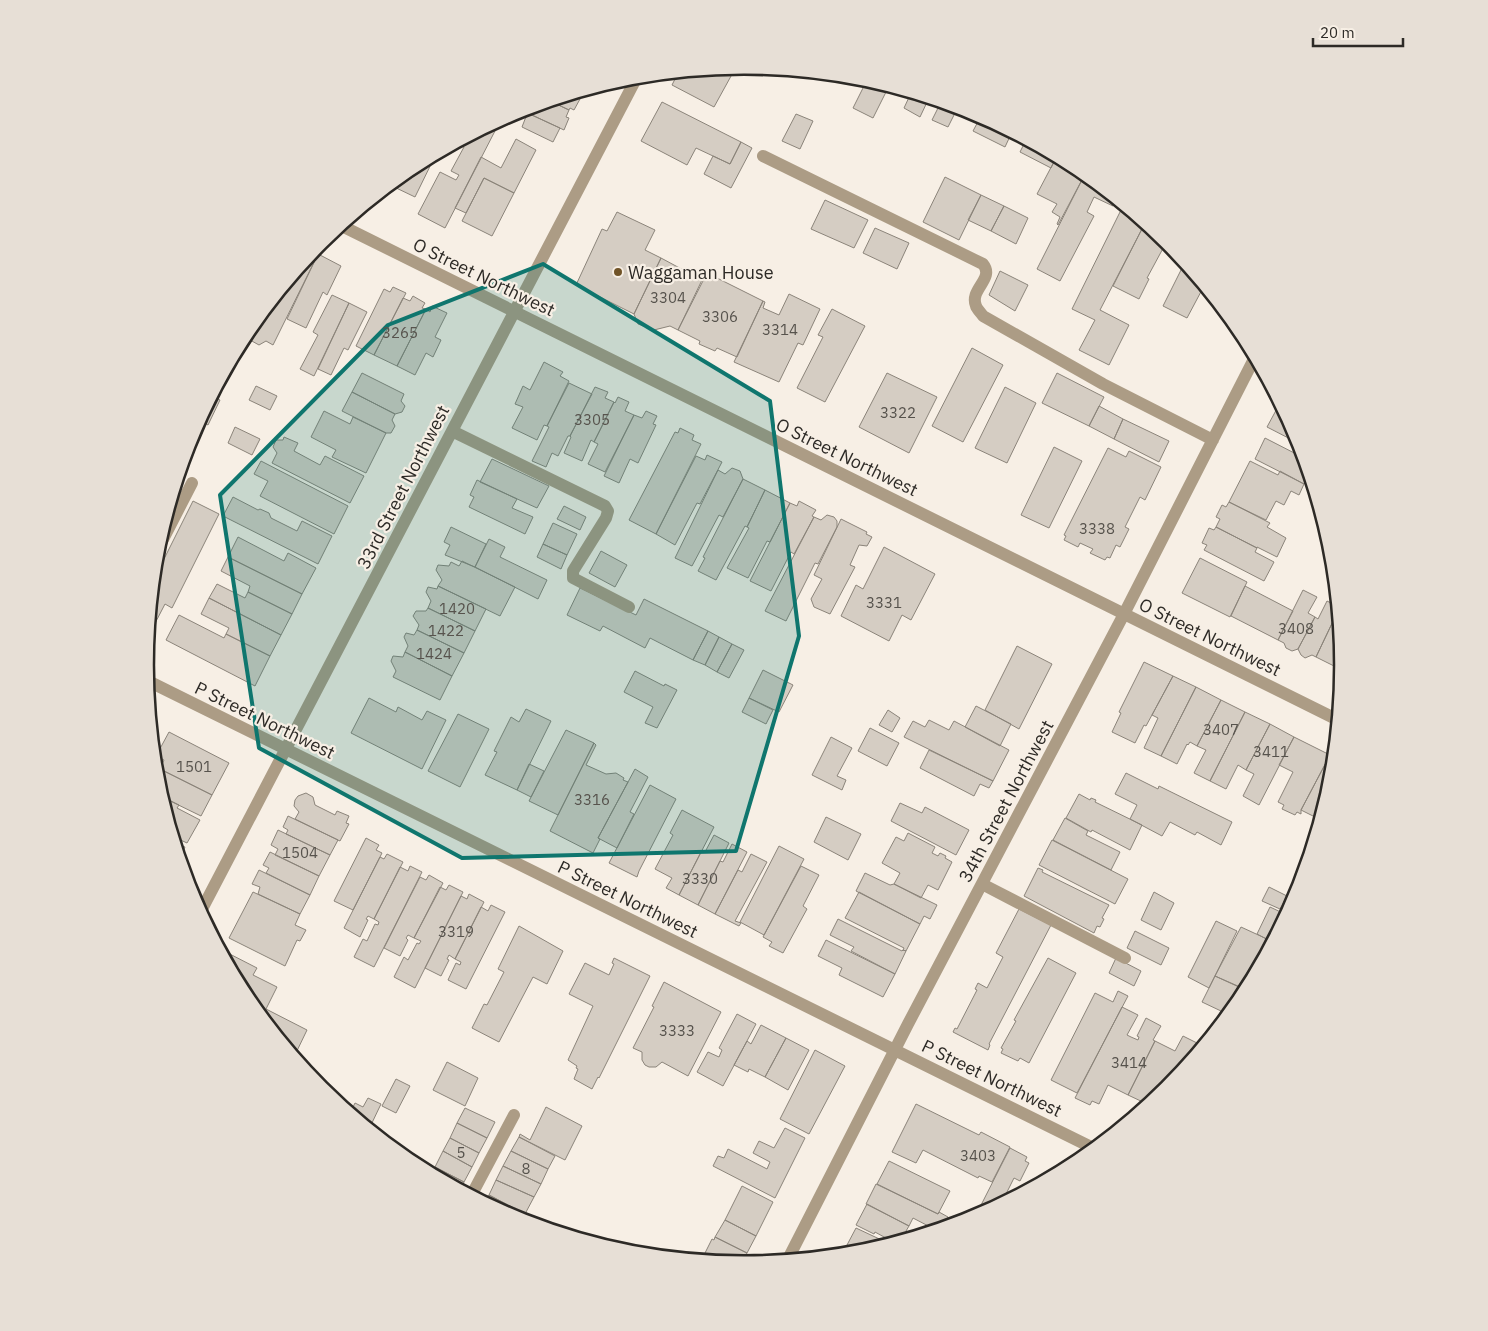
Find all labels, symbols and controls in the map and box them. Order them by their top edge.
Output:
scale bar [1313,15,1403,47]
text: 20 m [1320,23,1355,42]
street label: O Street Northwest [409,233,559,321]
place label: Waggaman House [628,261,774,284]
marker: Waggaman House [612,266,624,278]
house number: 3304 [650,288,686,307]
house number: 3306 [702,307,738,326]
house number: 3314 [762,320,798,339]
house number: 3265 [382,323,418,342]
street label: 33rd Street Northwest [352,401,454,573]
house number: 3322 [880,403,916,422]
house number: 3305 [574,410,610,429]
street label: O Street Northwest [772,413,922,501]
house number: 3338 [1079,519,1115,538]
house number: 3331 [866,593,902,612]
street label: O Street Northwest [1135,593,1285,681]
house number: 1420 [439,599,475,618]
house number: 3408 [1278,619,1314,638]
house number: 1422 [428,621,464,640]
house number: 1424 [416,644,452,663]
street label: P Street Northwest [191,676,339,764]
street label: 34th Street Northwest [953,716,1059,886]
house number: 3407 [1203,720,1239,739]
house number: 3411 [1253,742,1289,761]
house number: 1501 [176,757,212,776]
house number: 3316 [574,790,610,809]
house number: 1504 [282,843,318,862]
street label: P Street Northwest [554,855,702,943]
house number: 3330 [682,869,718,888]
house number: 3319 [438,922,474,941]
house number: 3333 [659,1021,695,1040]
street label: P Street Northwest [918,1034,1066,1122]
house number: 3414 [1111,1053,1147,1072]
house number: 5 [456,1143,466,1162]
house number: 3403 [960,1146,996,1165]
house number: 8 [521,1159,531,1178]

